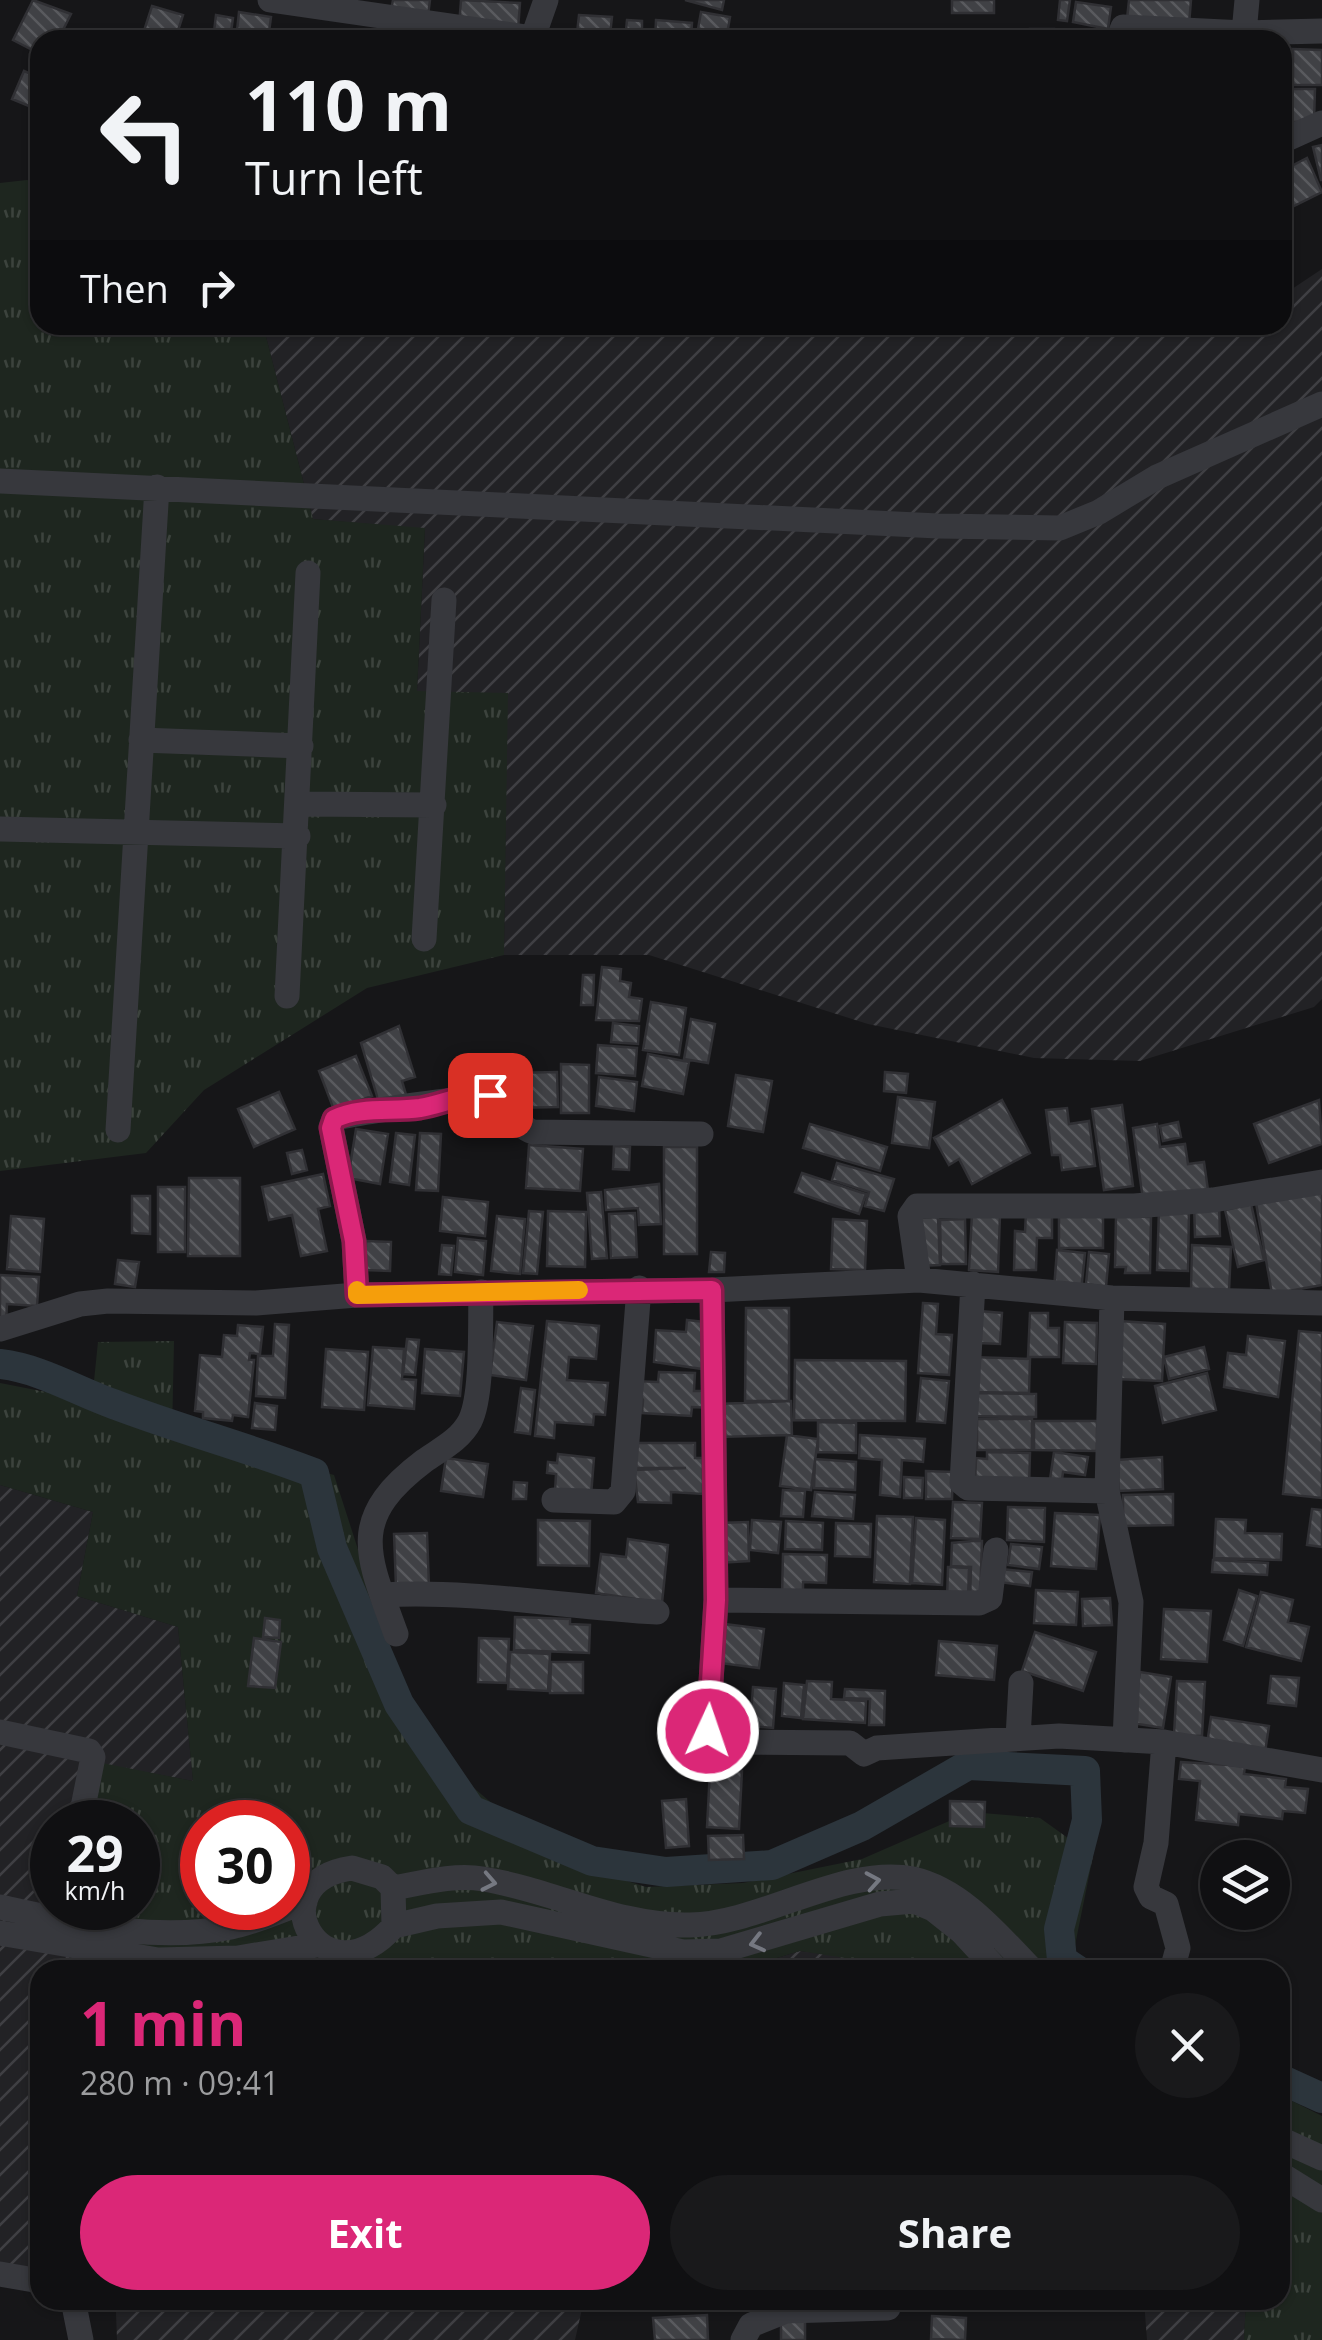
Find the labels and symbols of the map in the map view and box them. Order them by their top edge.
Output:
pin [448,1053,533,1138]
position arrow [656,1679,760,1783]
speed limit sign: 30 [180,1800,310,1930]
one-way arrow [480,1870,497,1891]
one-way arrow [864,1871,881,1892]
one-way arrow [749,1931,766,1952]

